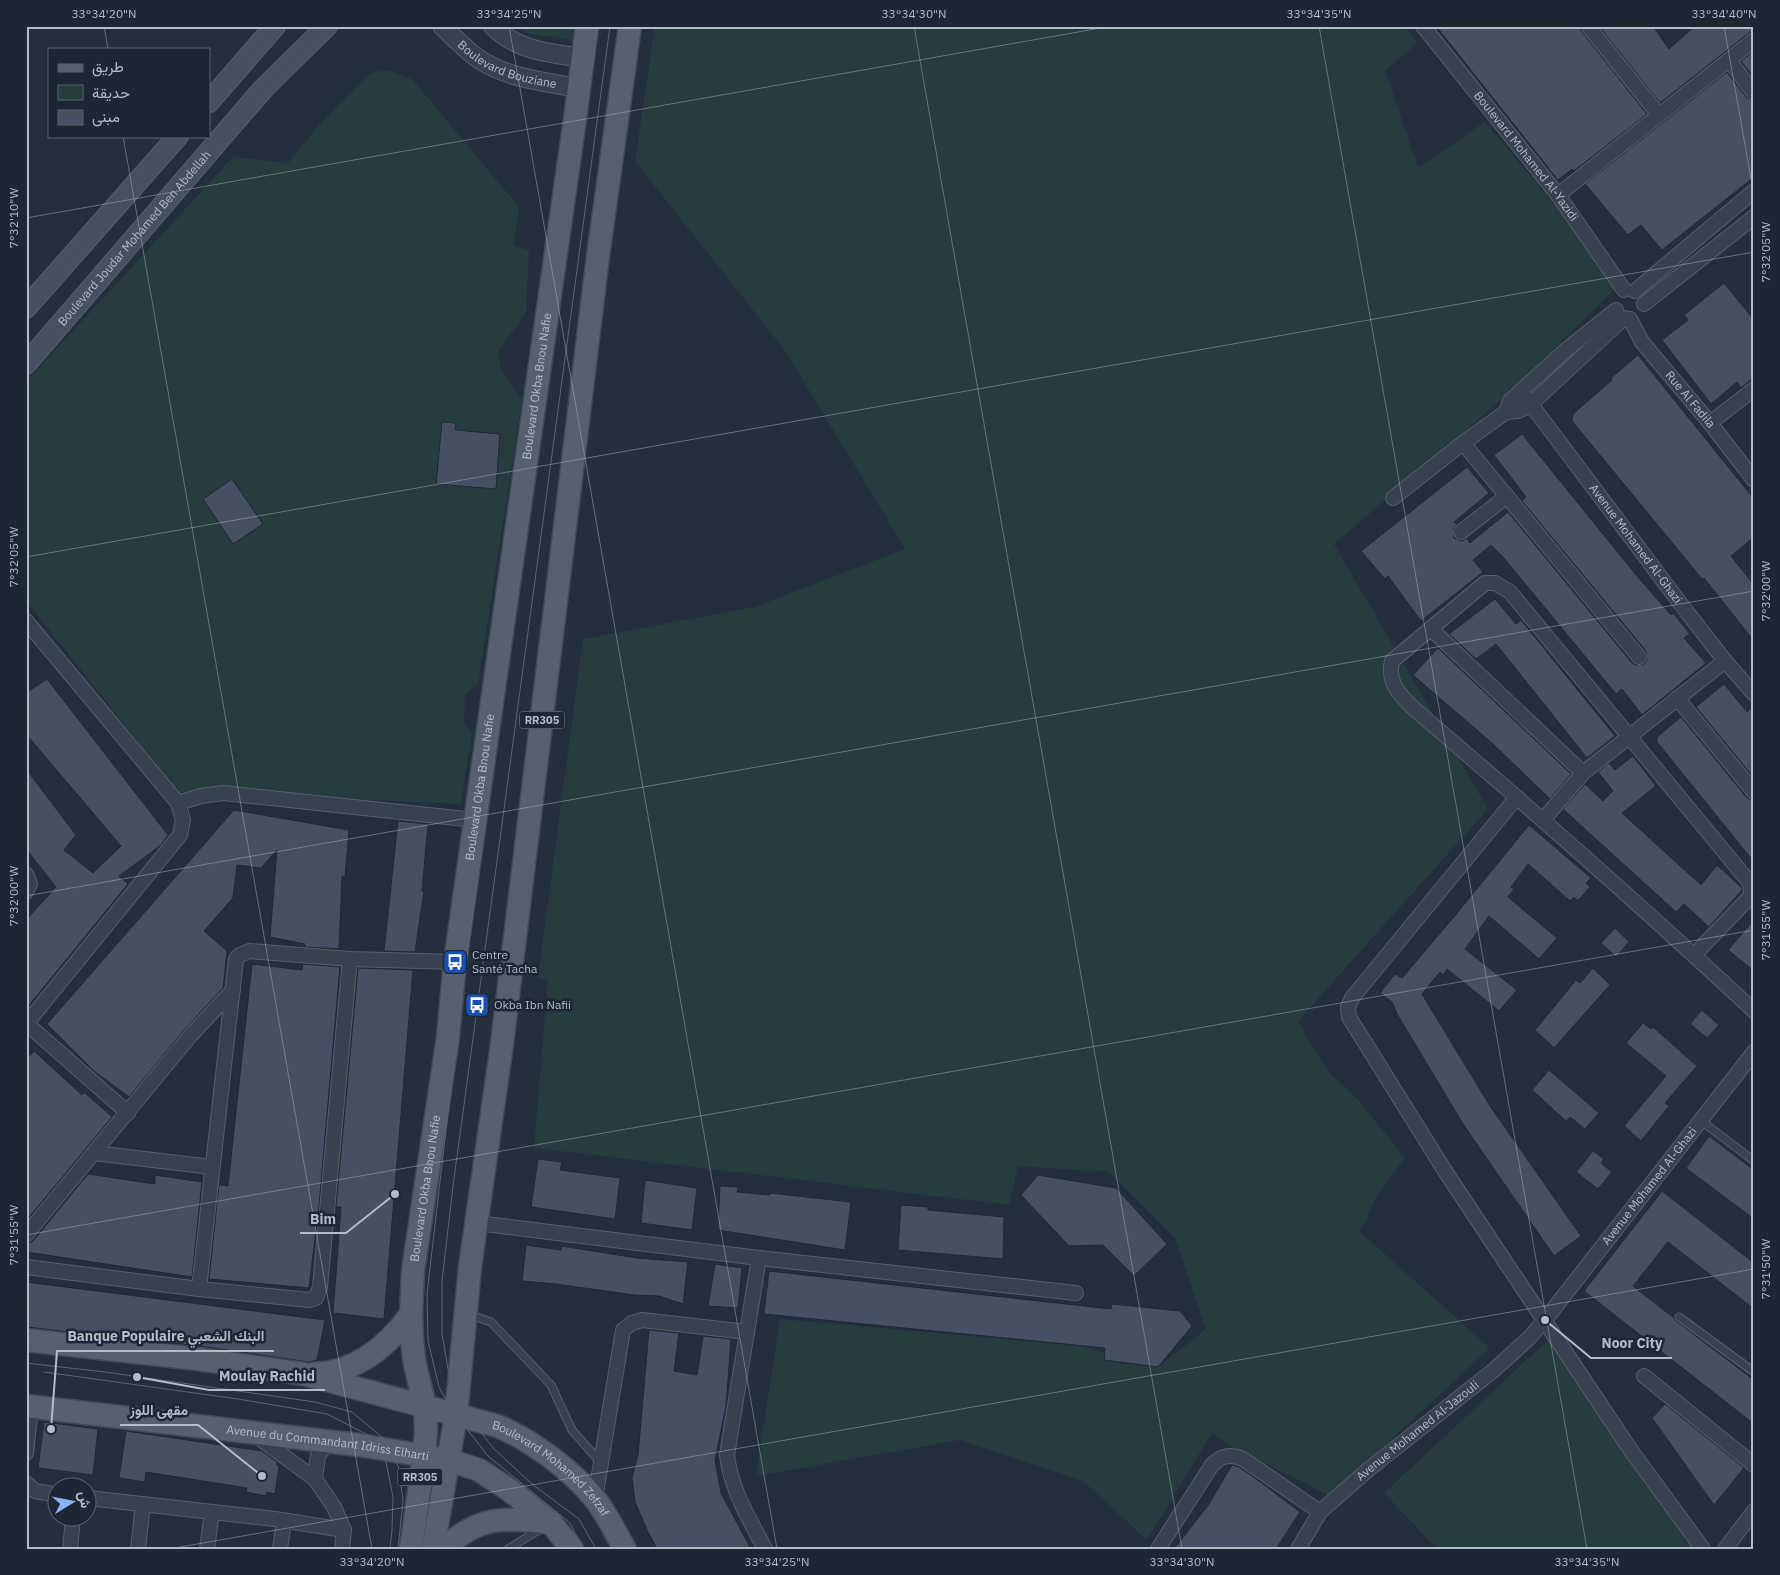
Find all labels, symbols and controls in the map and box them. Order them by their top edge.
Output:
text: 33°34'20"N [71,6,137,21]
text: 33°34'25"N [476,6,542,21]
text: 33°34'30"N [881,6,947,21]
text: 33°34'35"N [1286,6,1352,21]
text: 33°34'40"N [1691,6,1757,21]
street label: Boulevard Bouziane [455,37,558,91]
legend [48,48,210,138]
text: طريق [92,57,124,77]
text: حديقة [92,83,130,102]
street label: Boulevard Mohamed Al-Yazidi [1471,88,1582,224]
text: مبنى [92,107,120,127]
street label: Boulevard Joudar Mohamed Ben Abdellah [54,147,214,329]
text: 7°32'10"W [6,187,21,248]
text: 7°32'05"W [1758,221,1773,282]
street label: Boulevard Okba Bnou Nafie [519,311,554,460]
street label: Rue Al Fadila [1662,368,1719,431]
street label: Avenue Mohamed Al-Ghazi [1586,481,1686,606]
text: 7°32'05"W [6,526,21,587]
text: 7°32'00"W [1758,560,1773,621]
street label: Boulevard Okba Bnou Nafie [462,712,497,861]
road number: RR305 [520,712,564,728]
text: 7°32'00"W [6,865,21,926]
text: 7°31'55"W [1758,899,1773,960]
place label: Centre Santé Tacha [472,947,538,976]
bus stop icon: Centre Santé Tacha [442,949,468,975]
bus stop icon: Okba Ibn Nafii [464,992,490,1018]
place label: Okba Ibn Nafii [494,997,571,1012]
street label: Boulevard Okba Bnou Nafie [407,1114,443,1263]
street label: Avenue Mohamed Al-Ghazi [1598,1124,1700,1248]
text: 7°31'55"W [6,1204,21,1265]
callout: Bim [300,1204,346,1233]
text: Bim [310,1210,336,1228]
text: 7°31'50"W [1758,1238,1773,1299]
callout: Banque Populaire البنك الشعبي [57,1322,274,1351]
text: Banque Populaire البنك الشعبي [68,1327,264,1348]
callout: Noor City [1591,1329,1672,1358]
text: Noor City [1602,1334,1663,1352]
callout: Moulay Rachid [209,1361,325,1390]
text: Moulay Rachid [219,1367,315,1385]
street label: Avenue Mohamed Al-Jazouli [1353,1377,1482,1484]
callout: مقهى اللوز [120,1396,198,1425]
text: مقهى اللوز [129,1401,189,1419]
street label: Boulevard Mohamed Zefzaf [491,1417,613,1519]
street label: Avenue du Commandant Idriss Elharti [226,1422,430,1464]
road number: RR305 [398,1468,442,1485]
north arrow [48,1478,98,1528]
text: ش [74,1490,95,1510]
text: 33°34'20"N [339,1554,405,1569]
text: 33°34'25"N [744,1554,810,1569]
text: 33°34'30"N [1149,1554,1215,1569]
text: 33°34'35"N [1554,1554,1620,1569]

